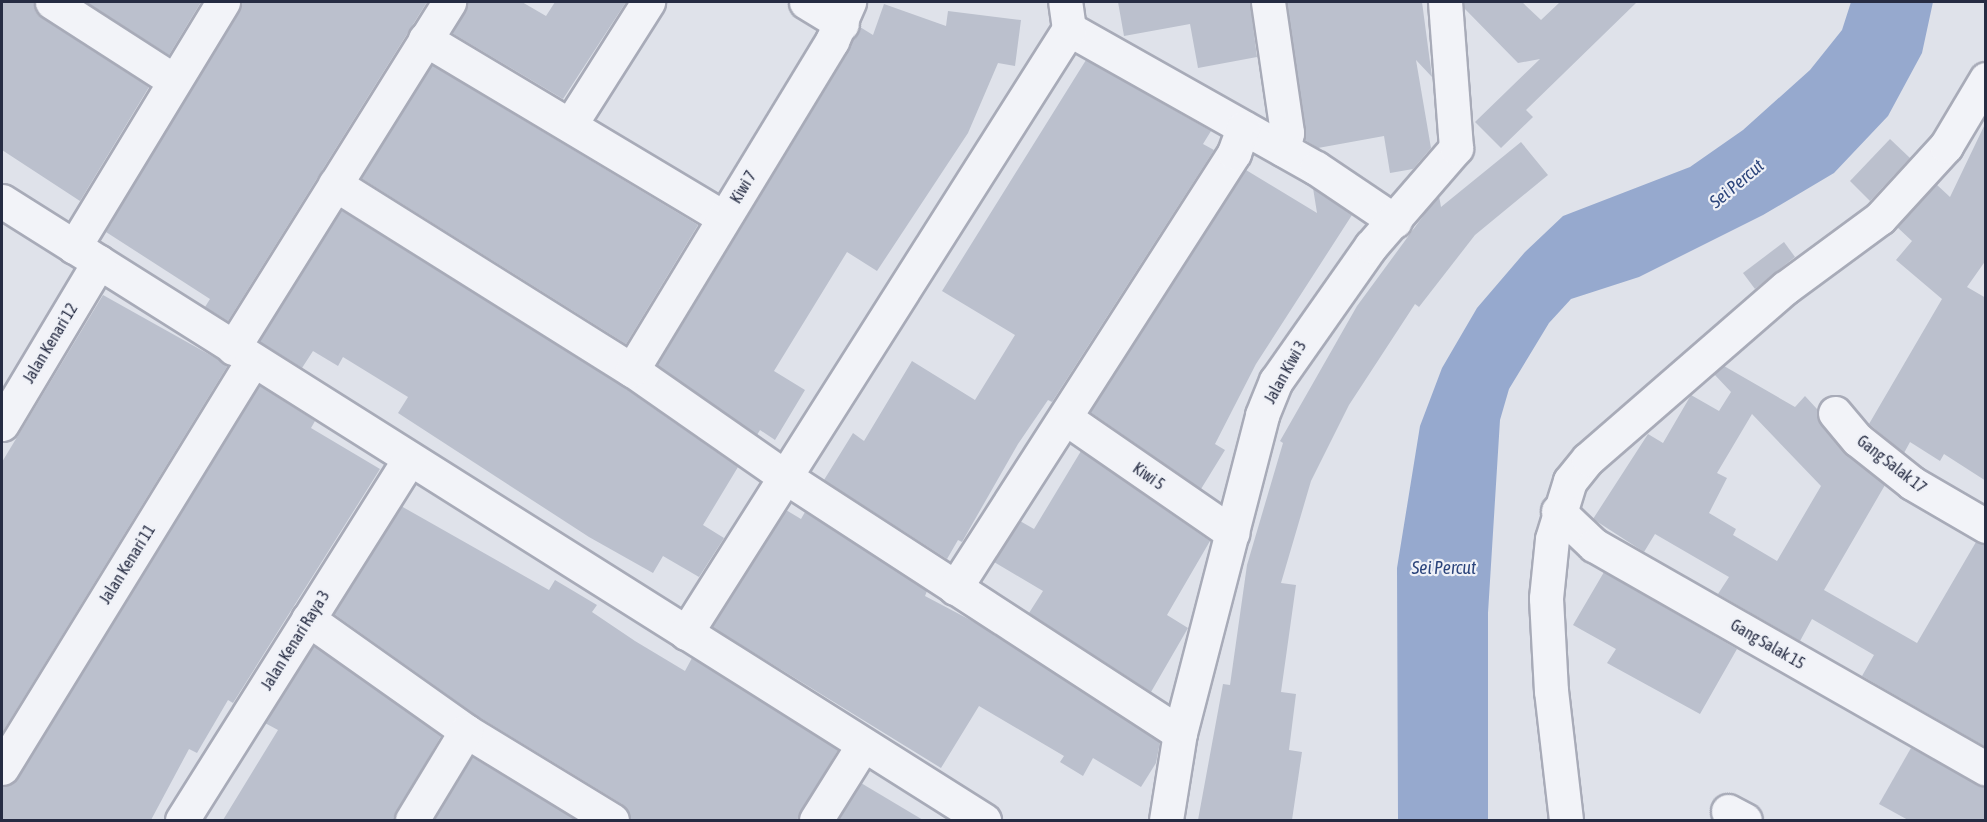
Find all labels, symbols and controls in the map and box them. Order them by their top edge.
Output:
water label: Sei Percut [1705,155,1769,213]
street label: Kiwi 7 [726,167,760,207]
street label: Jalan Kenari 12 [19,300,81,386]
street label: Jalan Kiwi 3 [1260,337,1310,407]
street label: Gang Salak 17 [1853,431,1931,497]
street label: Kiwi 5 [1129,458,1169,494]
street label: Jalan Kenari 11 [95,521,159,607]
water label: Sei Percut [1412,557,1476,579]
street label: Jalan Kenari Raya 3 [257,587,333,693]
street label: Gang Salak 15 [1727,615,1809,673]

